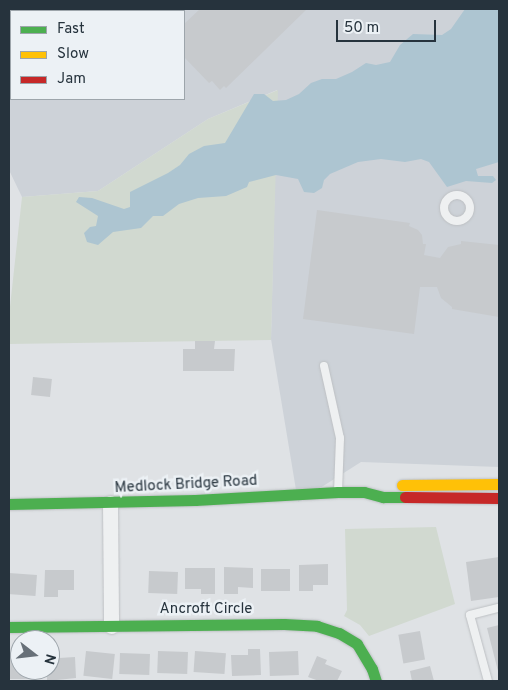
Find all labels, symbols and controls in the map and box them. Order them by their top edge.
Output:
legend [10,10,185,100]
scale bar [338,10,438,42]
text: 50 m [344,19,379,38]
text: Fast [57,20,85,39]
text: Slow [57,45,89,64]
text: Jam [57,70,86,89]
street label: Medlock Bridge Road [114,472,258,498]
street label: Ancroft Circle [160,601,252,619]
north arrow [10,630,60,680]
text: N [39,652,58,666]

